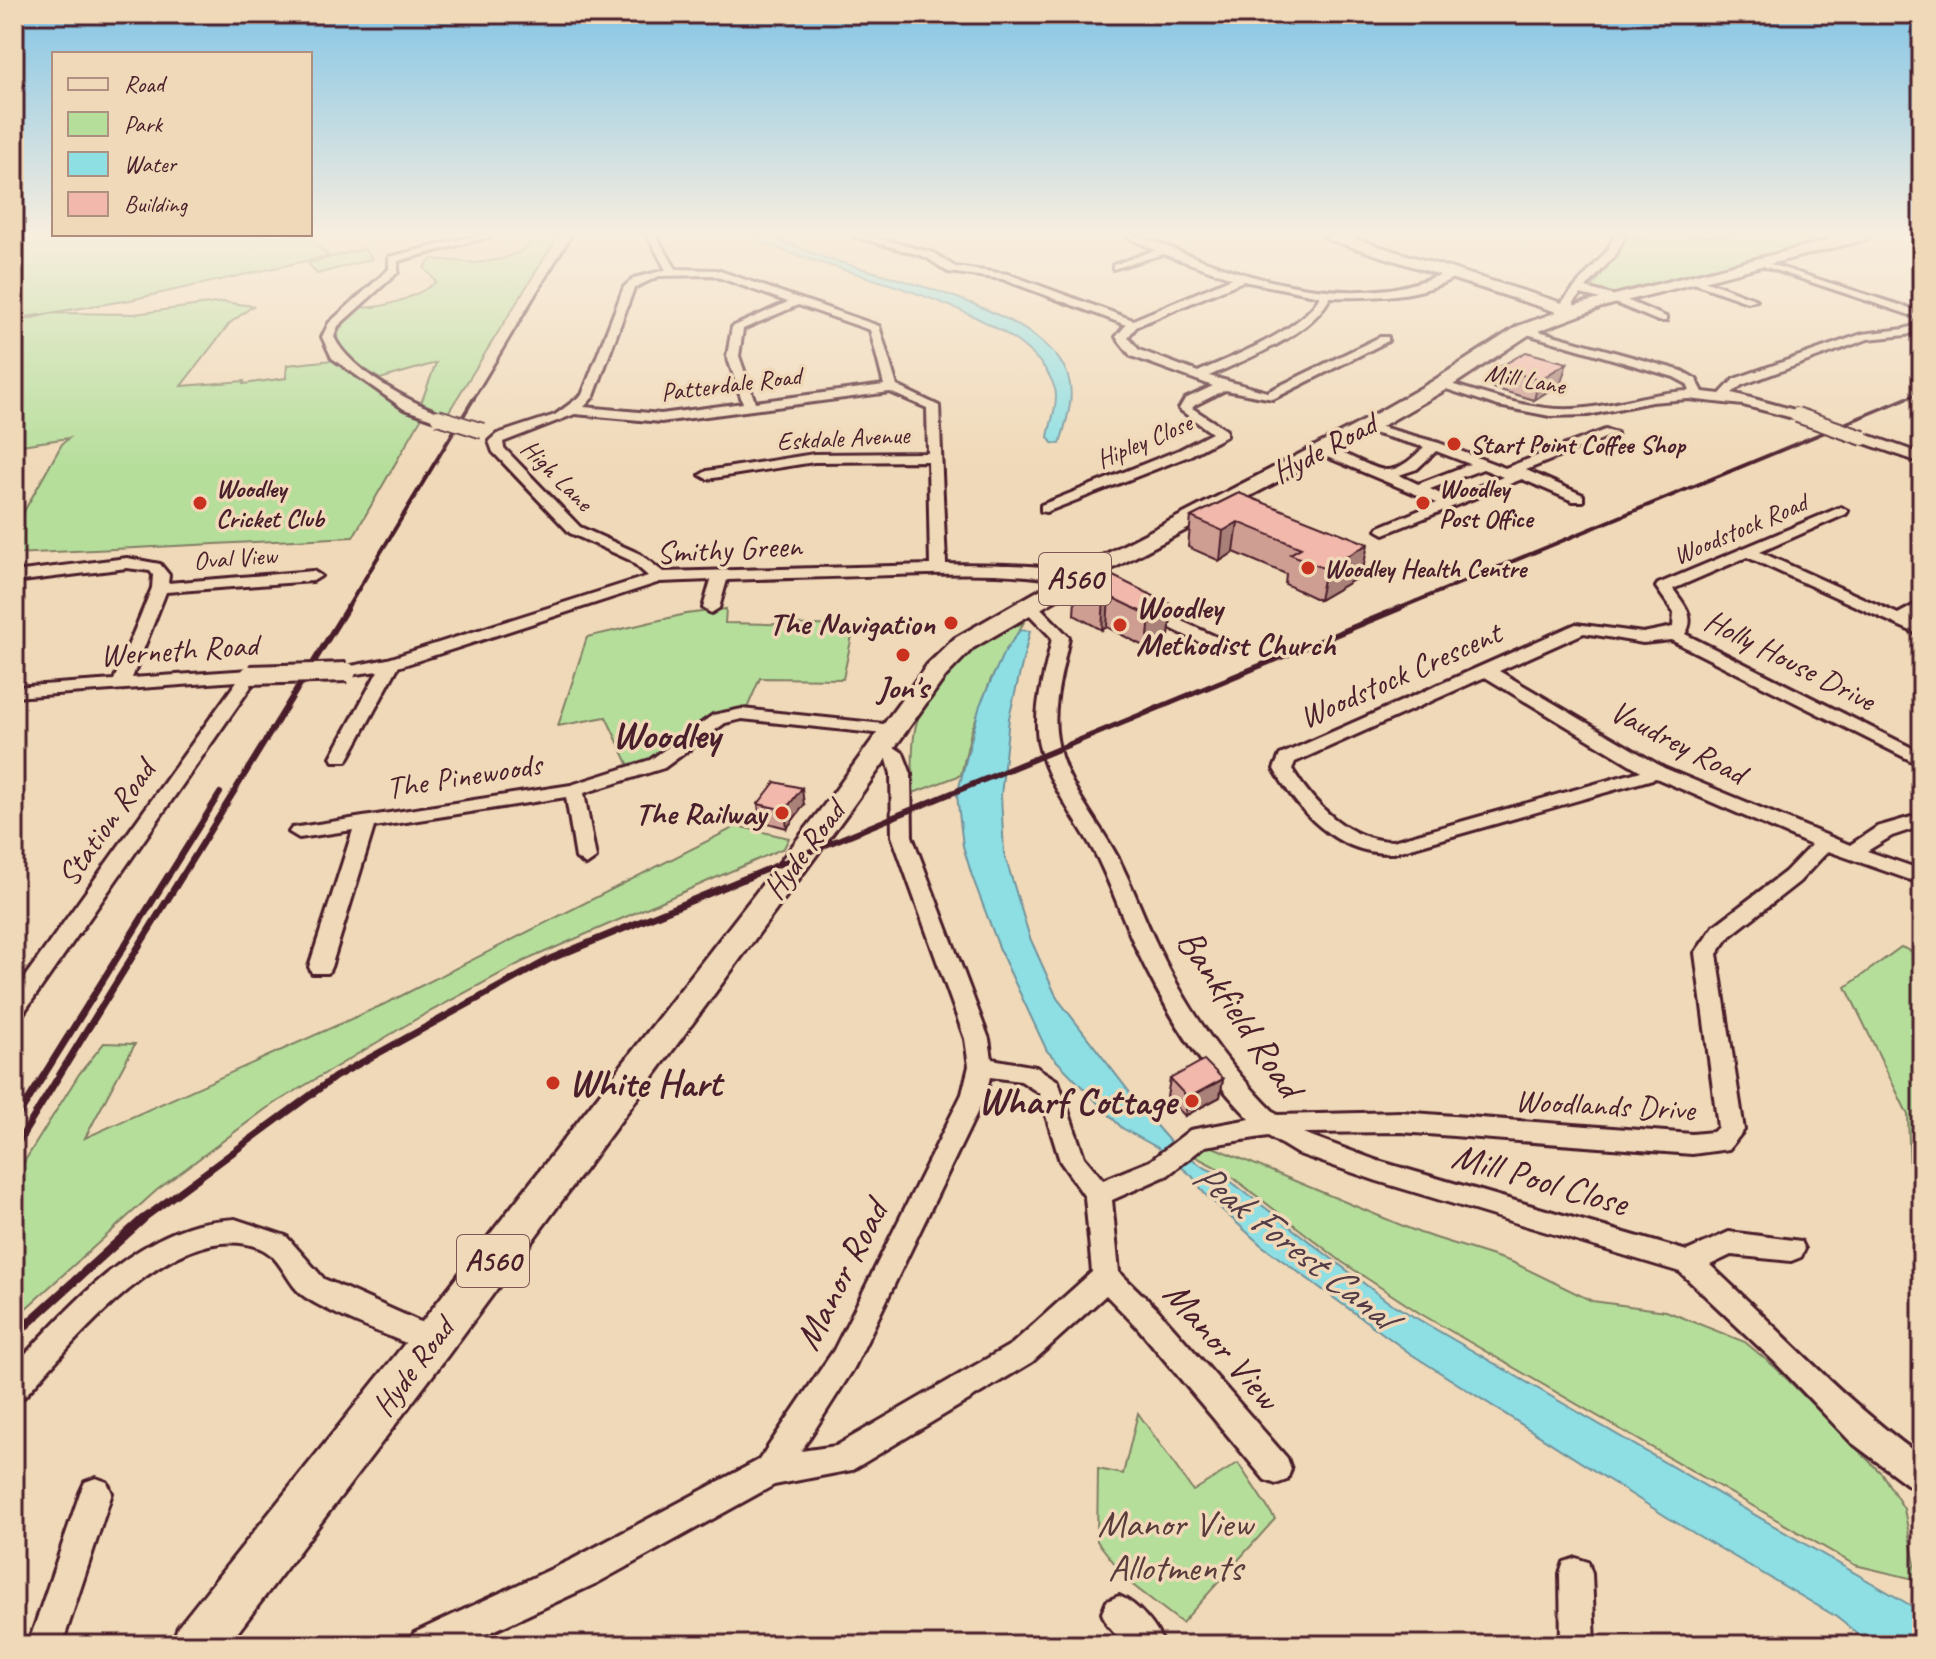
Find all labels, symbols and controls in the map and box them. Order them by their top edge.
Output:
legend [52,52,312,236]
text: Road [124,69,168,99]
text: Park [124,109,164,139]
text: Water [124,149,179,179]
text: Building [124,189,189,219]
street label: Mill Lane [1482,356,1569,403]
street label: Patterdale Road [659,359,807,409]
street label: Hyde Road [1265,401,1387,493]
street label: Hipley Close [1091,405,1199,476]
street label: Eskdale Avenue [776,418,912,458]
place label: Start Point Coffee Shop [1470,428,1687,461]
street label: High Lane [514,432,601,519]
marker: Start Point Coffee Shop [1445,435,1463,453]
place label: Woodley Cricket Club [216,472,326,535]
place label: Woodley Post Office [1439,472,1535,535]
street label: Woodstock Road [1668,484,1816,572]
marker: Woodley Cricket Club [191,494,209,512]
marker: Woodley Post Office [1414,494,1432,512]
street label: Smithy Green [655,525,804,573]
street label: Oval View [192,538,280,577]
place label: Woodley Health Centre [1324,552,1528,585]
road number: A560 [1039,553,1111,605]
marker: Woodley Health Centre [1299,559,1317,577]
place label: Woodley Methodist Church [1136,587,1337,665]
street label: Holly House Drive [1698,600,1884,722]
place label: The Navigation [769,603,936,644]
street label: Woodstock Crescent [1293,611,1510,738]
marker: The Navigation [942,614,960,632]
marker: Woodley Methodist Church [1111,616,1129,634]
street label: Werneth Road [99,624,265,676]
marker: Jon's [894,646,912,664]
place label: Jon's [876,667,931,708]
street label: Vaudrey Road [1603,690,1757,796]
district label: Woodley [612,710,724,760]
street label: The Pinewoods [383,743,547,809]
street label: Station Road [48,748,167,894]
street label: Hyde Road [754,789,857,907]
place label: The Railway [635,793,769,834]
marker: The Railway [773,804,791,822]
street label: Bankfield Road [1167,920,1317,1111]
place label: White Hart [569,1060,725,1107]
marker: White Hart [544,1074,562,1092]
place label: Wharf Cottage [978,1078,1179,1125]
street label: Woodlands Drive [1514,1080,1698,1130]
marker: Wharf Cottage [1183,1092,1201,1110]
street label: Mill Pool Close [1447,1132,1636,1227]
water label: Peak Forest Canal [1183,1151,1415,1347]
street label: Manor Road [783,1188,901,1358]
road number: A560 [457,1235,529,1287]
street label: Manor View [1153,1271,1292,1421]
street label: Hyde Road [363,1306,466,1424]
park label: Manor View Allotments [1097,1500,1255,1591]

